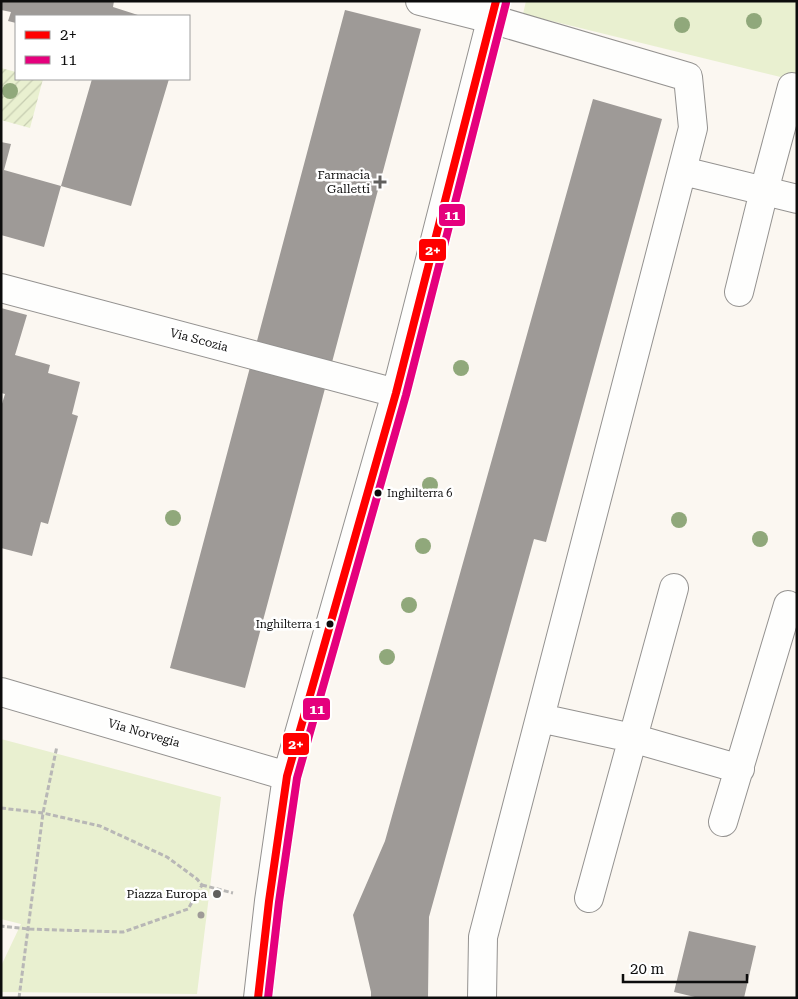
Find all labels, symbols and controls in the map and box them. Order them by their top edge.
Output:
legend [15,15,190,80]
text: 2+ [60,26,77,44]
text: 11 [60,51,77,69]
place label: Farmacia Galletti [318,168,370,196]
marker: Farmacia Galletti [374,176,386,188]
line badge: 11 [438,203,466,227]
text: 11 [444,207,460,223]
line badge: 2+ [418,238,447,262]
text: 2+ [425,242,441,258]
street label: Via Scozia [168,326,230,355]
place label: Inghilterra 6 [387,487,452,500]
marker: Inghilterra 6 [373,488,383,498]
place label: Inghilterra 1 [256,618,321,631]
marker: Inghilterra 1 [325,619,335,629]
line badge: 11 [302,697,331,721]
text: 11 [309,701,325,717]
street label: Via Norvegia [106,716,182,750]
line badge: 2+ [282,732,310,756]
text: 2+ [288,736,304,752]
place label: Piazza Europa [127,887,207,901]
marker: Piazza Europa [211,888,223,900]
scale bar [623,952,747,984]
text: 20 m [630,960,665,978]

